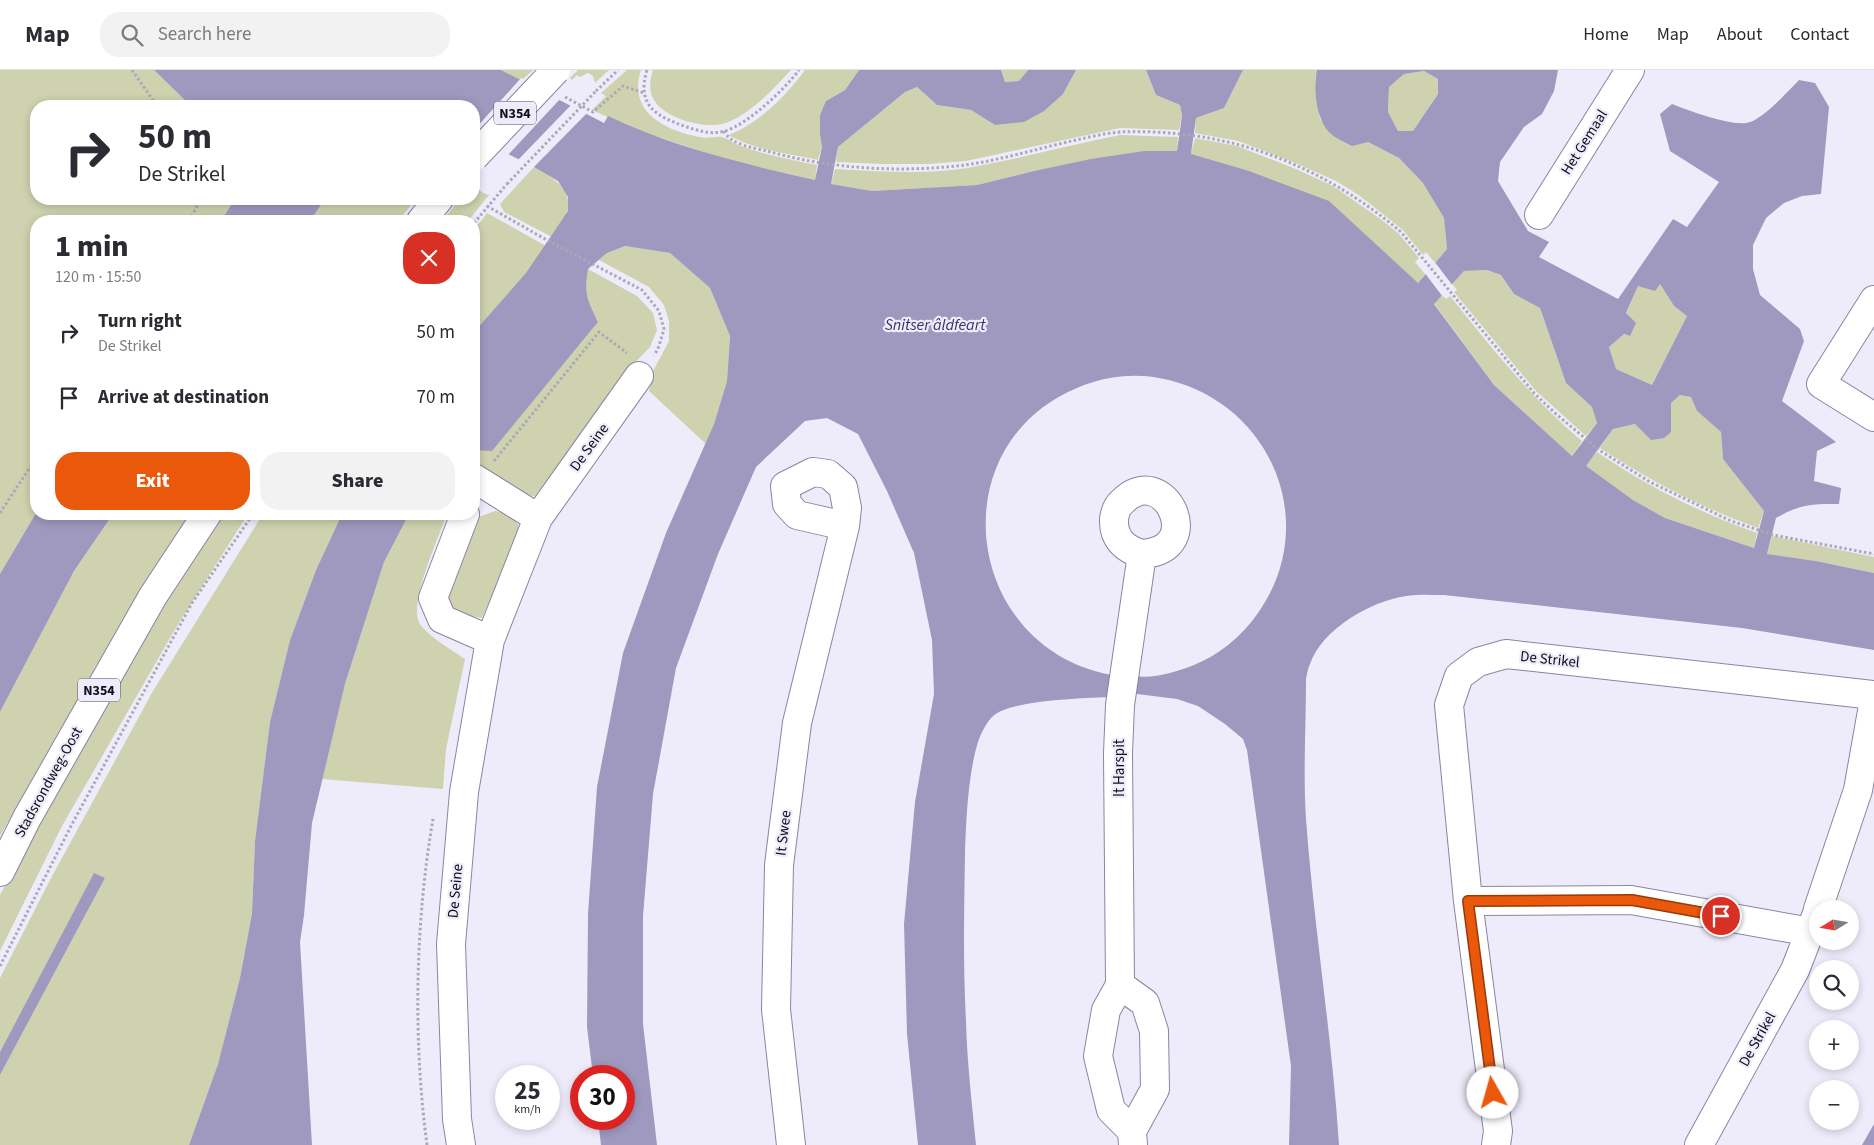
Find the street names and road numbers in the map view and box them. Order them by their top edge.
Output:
road number: N354 [494,102,536,124]
street label: Het Gemaal [1556,106,1613,179]
street label: De Seine [565,419,614,475]
street label: De Strikel [1519,646,1581,673]
road number: N354 [78,678,120,702]
street label: Stadsrondweg-Oost [9,723,88,841]
street label: It Harspit [1109,739,1130,797]
street label: It Swee [770,809,797,857]
street label: De Seine [443,863,468,919]
street label: De Strikel [1734,1008,1781,1070]

